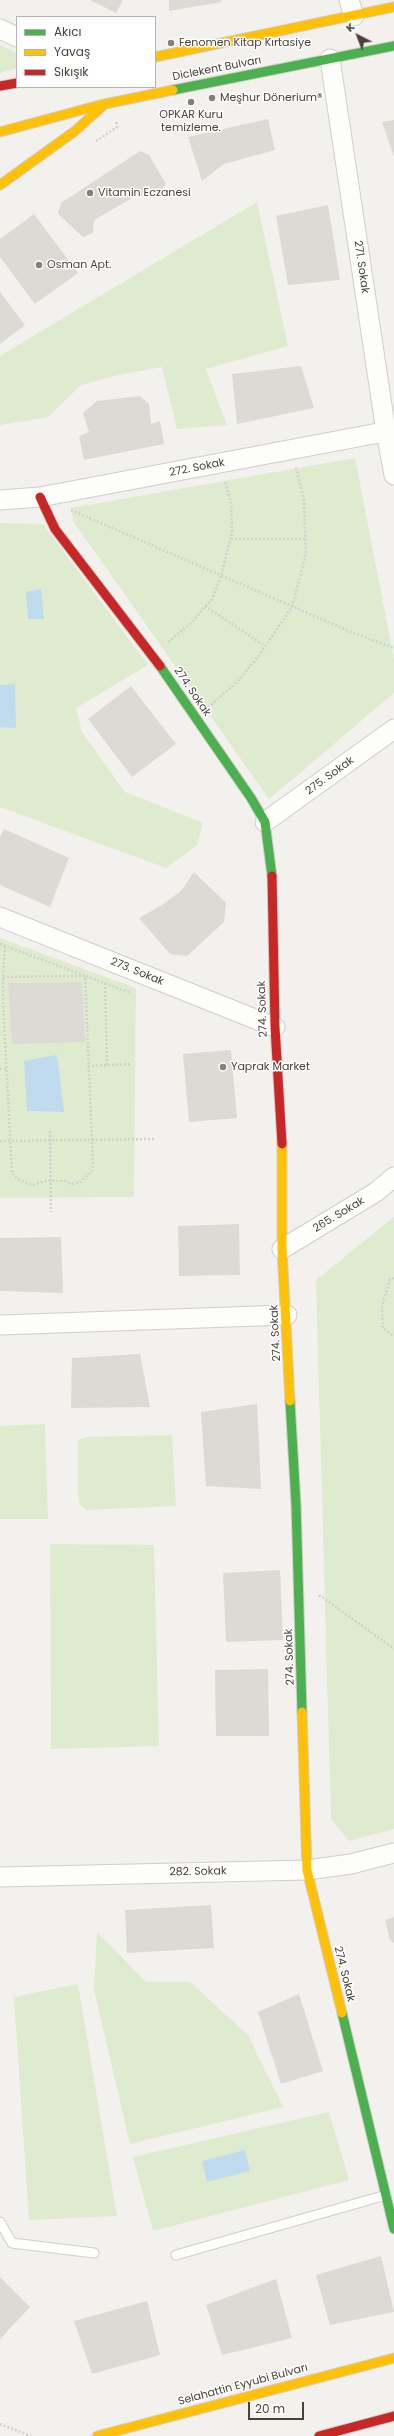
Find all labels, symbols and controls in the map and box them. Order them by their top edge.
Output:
legend [16,16,156,88]
north arrow [338,16,378,56]
text: K [342,19,358,36]
text: Akıcı [54,23,81,40]
place label: Fenomen Kitap Kırtasiye [179,36,311,50]
marker: Fenomen Kitap Kırtasiye [166,38,176,48]
text: Yavaş [54,43,90,60]
street label: Diclekent Bulvarı [172,54,262,84]
text: Sıkışık [54,63,89,80]
place label: Meşhur Dönerium® [220,91,323,105]
marker: Meşhur Dönerium® [207,93,217,103]
marker: OPKAR Kuru temizleme. [186,97,196,107]
place label: OPKAR Kuru temizleme. [159,108,223,134]
place label: Vitamin Eczanesi [98,186,191,200]
marker: Vitamin Eczanesi [85,188,95,198]
street label: 271. Sokak [351,240,371,294]
place label: Osman Apt. [47,258,111,272]
marker: Osman Apt. [34,260,44,270]
street label: 272. Sokak [168,456,226,480]
street label: 274. Sokak [171,665,213,719]
street label: 275. Sokak [303,754,357,798]
street label: 273. Sokak [108,955,166,989]
street label: 274. Sokak [255,980,271,1038]
place label: Yaprak Market [231,1060,310,1074]
marker: Yaprak Market [218,1062,228,1072]
street label: 265. Sokak [311,1194,367,1236]
street label: 274. Sokak [268,1304,284,1362]
street label: 274. Sokak [282,1628,298,1686]
street label: 282. Sokak [169,1865,227,1879]
street label: 274. Sokak [331,1945,357,2003]
street label: Selahattin Eyyubi Bulvarı [177,2361,309,2409]
scale bar [250,2394,306,2420]
text: 20 m [255,2400,285,2417]

